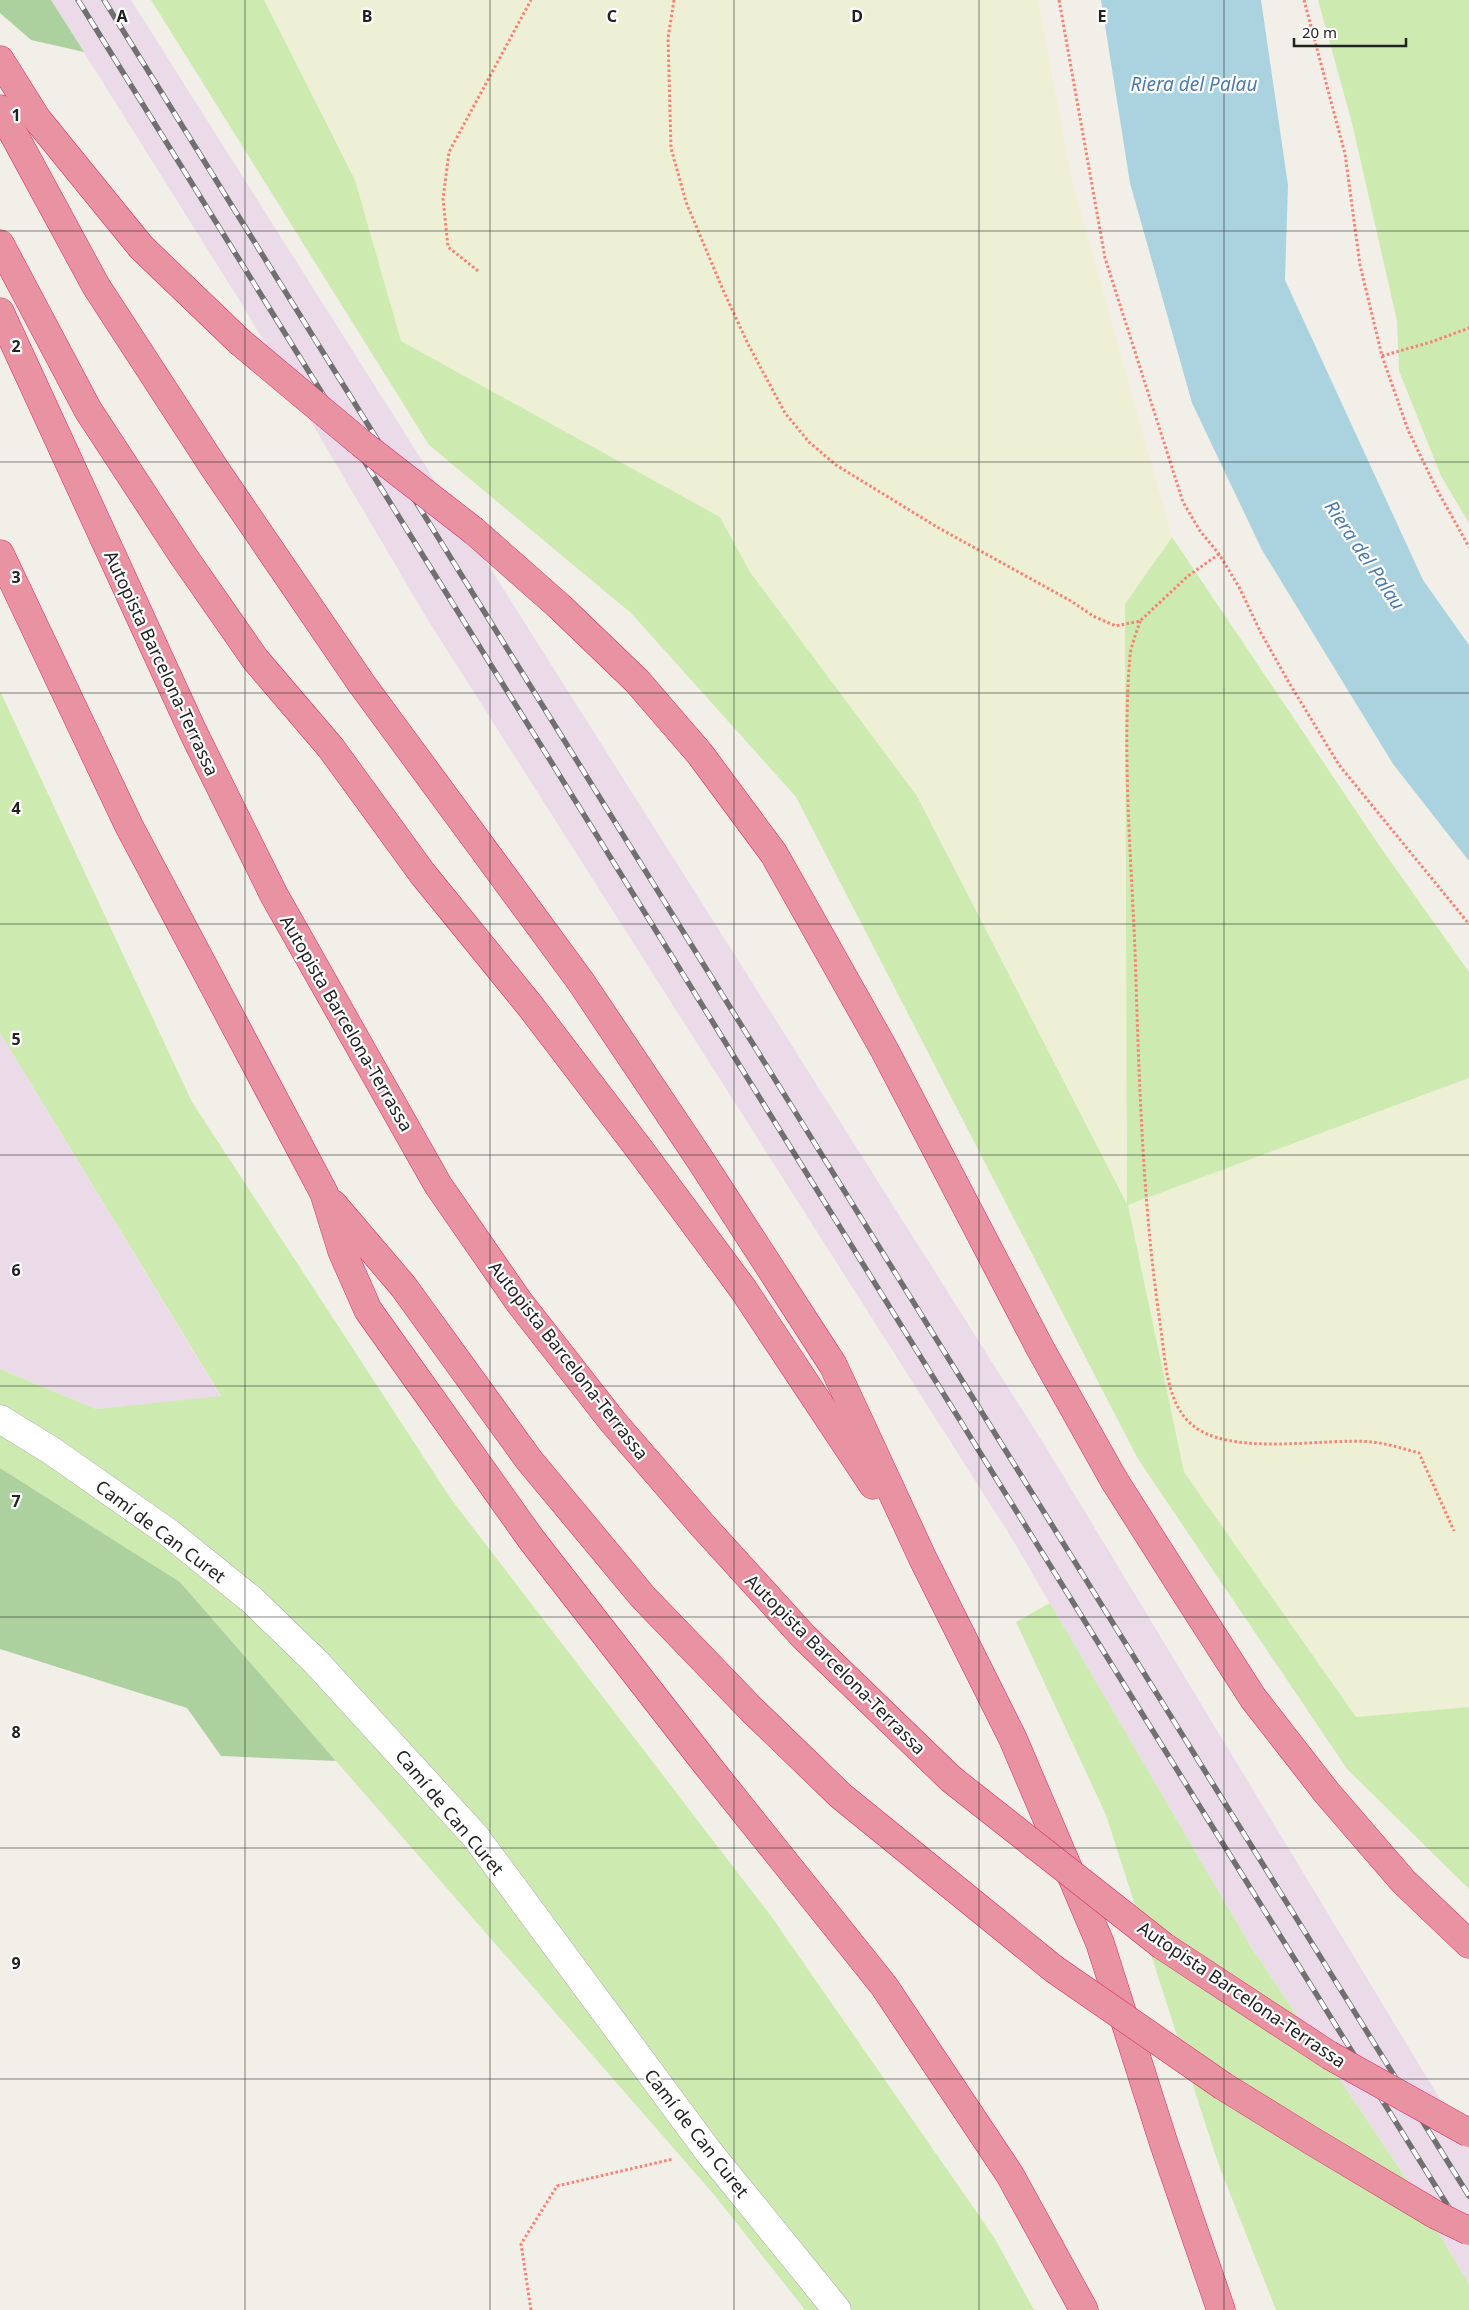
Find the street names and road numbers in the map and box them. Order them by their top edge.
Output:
street label: Autopista Barcelona-Terrassa [99,546,225,780]
street label: Autopista Barcelona-Terrassa [275,910,419,1136]
street label: Autopista Barcelona-Terrassa [484,1256,654,1464]
street label: Camí de Can Curet [91,1474,231,1588]
street label: Autopista Barcelona-Terrassa [741,1569,931,1759]
street label: Camí de Can Curet [390,1744,510,1880]
street label: Autopista Barcelona-Terrassa [1133,1915,1351,2073]
street label: Camí de Can Curet [639,2064,755,2203]

